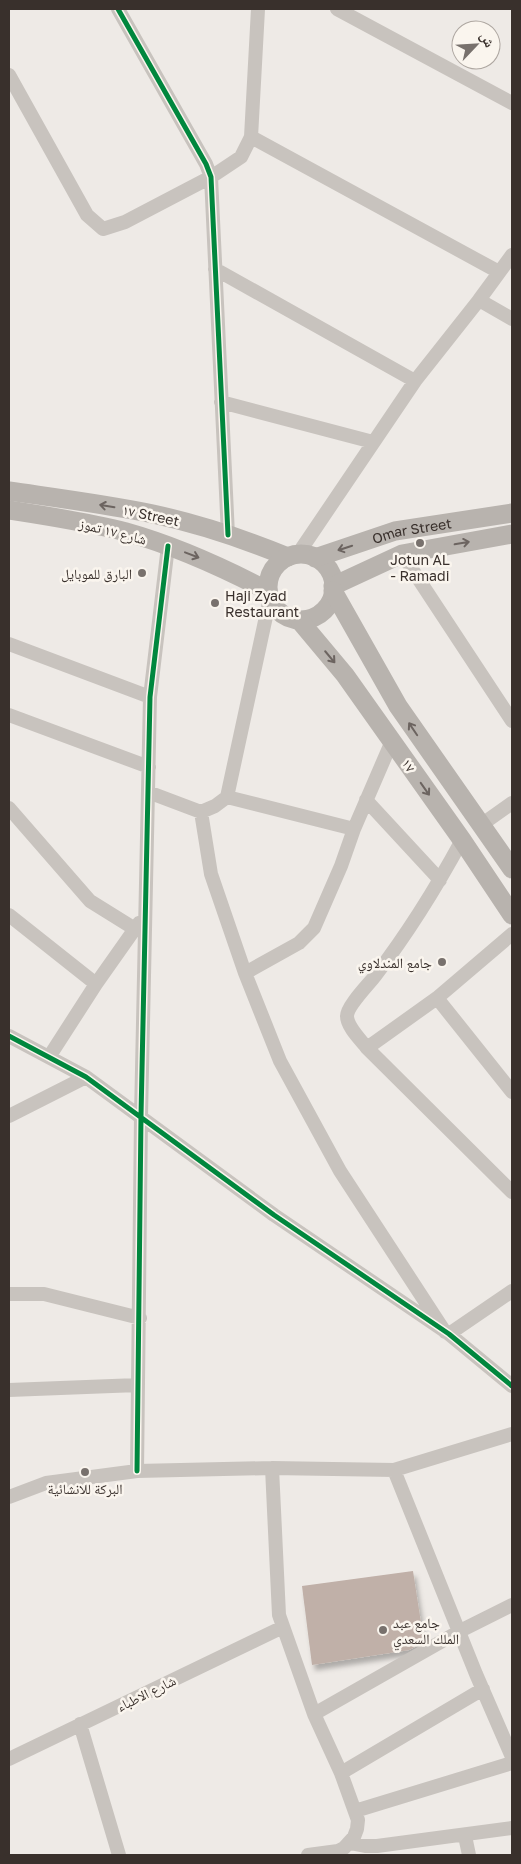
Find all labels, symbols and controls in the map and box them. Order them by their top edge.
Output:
north arrow [451,20,501,70]
text: ش [476,29,499,50]
one-way arrow [99,500,115,510]
street label: ١٧ Street [121,501,181,529]
street label: شارع ١٧ تموز [76,514,148,550]
street label: Omar Street [370,514,453,547]
marker: Jotun AL - Ramadi [414,537,426,549]
one-way arrow [453,538,469,548]
one-way arrow [337,543,353,553]
one-way arrow [183,551,199,560]
place label: Jotun AL - Ramadi [390,551,450,584]
place label: البارق للموبايل [61,565,132,583]
marker: البارق للموبايل [136,567,148,579]
place label: Haji Zyad Restaurant [225,587,299,620]
marker: Haji Zyad Restaurant [209,597,221,609]
one-way arrow [324,651,336,664]
one-way arrow [408,723,418,737]
street label: ١٧ [398,755,420,775]
one-way arrow [420,781,430,795]
place label: جامع المندلاوي [358,954,432,974]
marker: جامع المندلاوي [436,956,448,968]
marker: البركة للانشائية [79,1466,91,1478]
place label: البركة للانشائية [47,1480,123,1498]
place label: جامع عبد الملك السعدي [393,1614,459,1650]
marker: جامع عبد الملك السعدي [377,1624,389,1636]
street label: شارع الاطباء [114,1671,179,1716]

